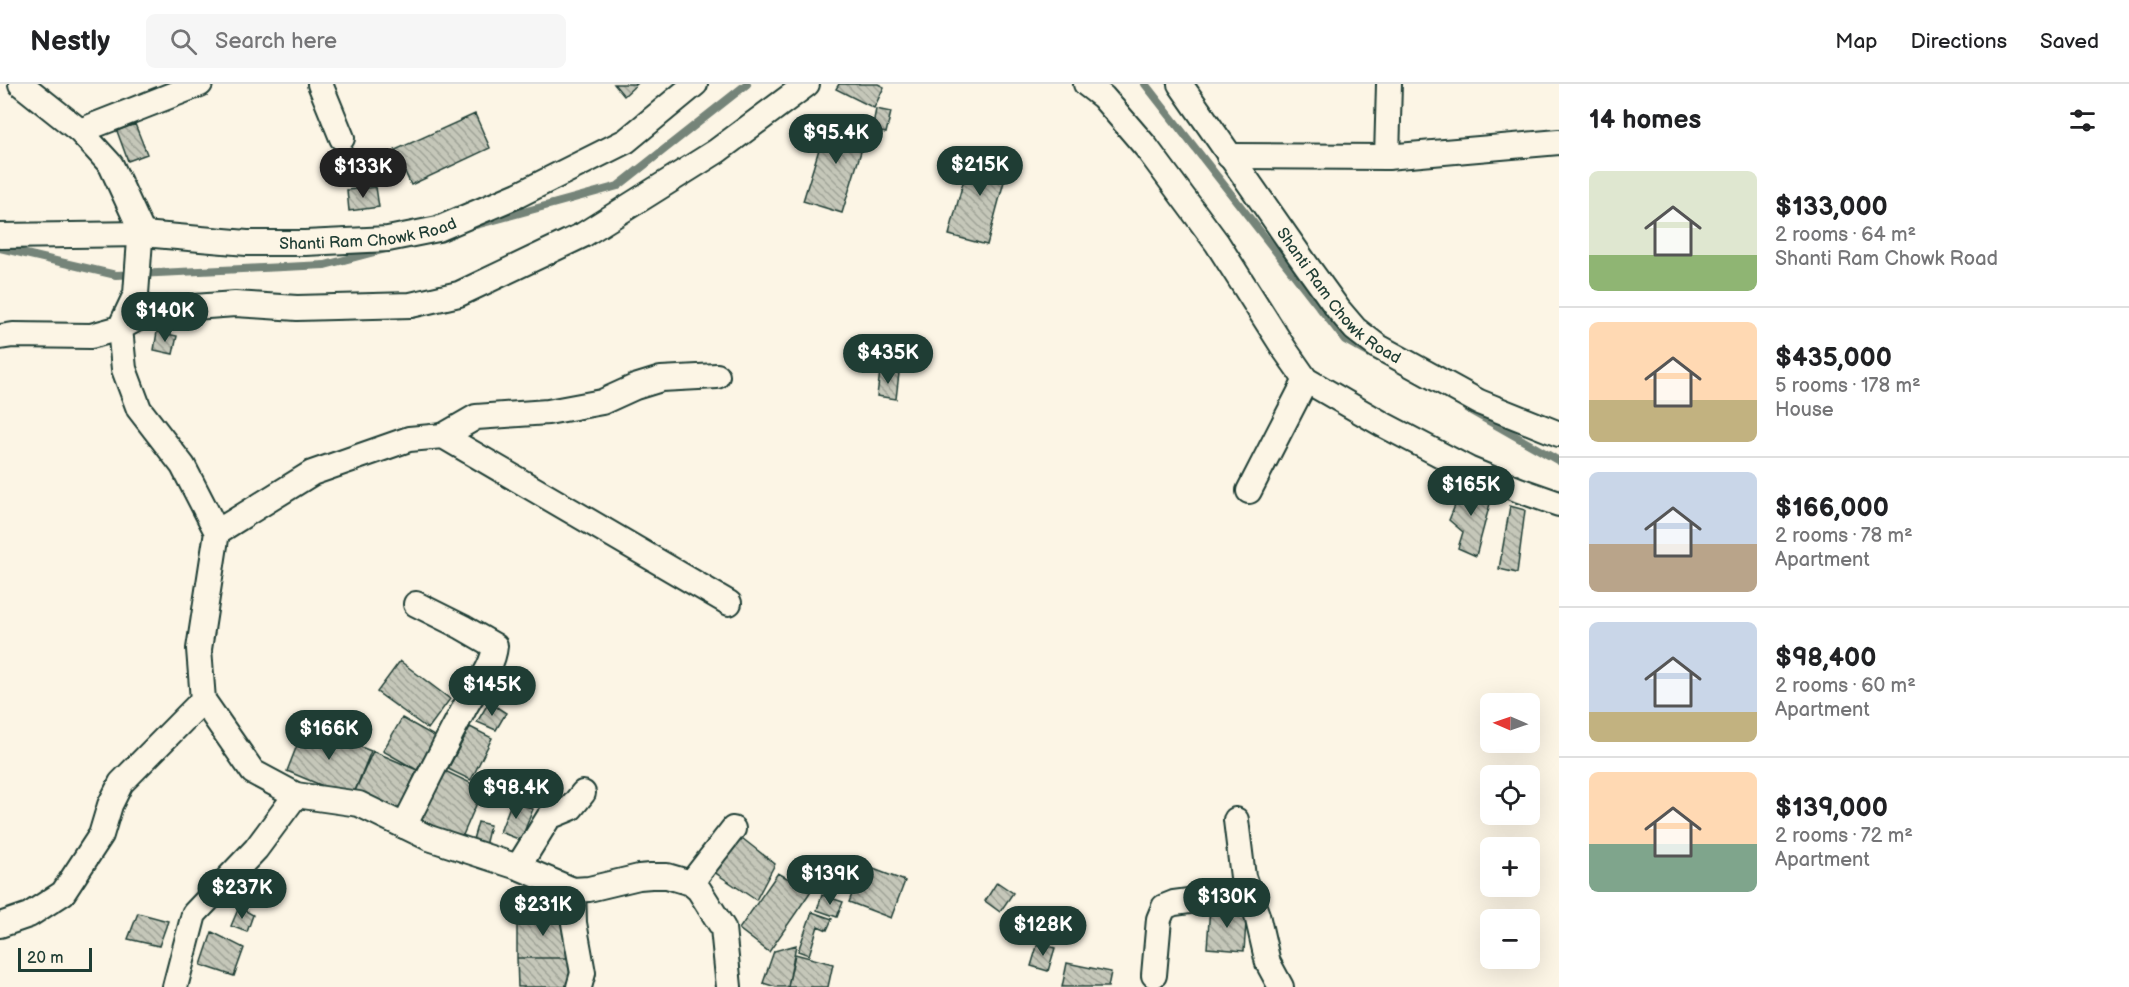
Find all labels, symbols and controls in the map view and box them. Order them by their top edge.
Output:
search box [146,14,566,68]
text: Nestly [30,25,110,58]
icon: search [167,25,200,58]
text: Search here [215,28,337,55]
text: Map [1835,29,1878,54]
text: Directions [1911,29,2007,54]
text: Saved [2040,29,2099,54]
icon: filters [2066,104,2099,137]
text: 14 homes [1589,105,1701,136]
pin: $95.4K [787,114,885,165]
text: $95.4K [803,121,869,145]
pin: $215K [938,146,1022,197]
pin: $133K [321,148,405,199]
text: $215K [951,153,1009,177]
text: $133K [334,155,392,179]
text: $133,000 [1775,192,1888,223]
icon: home [1637,195,1709,267]
street label: Shanti Ram Chowk Road [279,214,460,254]
text: 2 rooms · 64 m² [1775,223,1916,247]
street label: Shanti Ram Chowk Road [1272,224,1404,368]
text: Shanti Ram Chowk Road [1775,247,1998,271]
pin: $140K [123,292,207,343]
text: $140K [135,299,195,323]
pin: $435K [846,334,930,385]
text: $435K [857,341,919,365]
text: $435,000 [1775,343,1892,374]
icon: home [1637,346,1709,418]
text: 5 rooms · 178 m² [1775,374,1921,398]
text: House [1775,398,1834,422]
pin: $165K [1429,466,1513,517]
text: $165K [1442,473,1500,497]
text: $166,000 [1775,493,1889,524]
icon: home [1637,496,1709,568]
text: 2 rooms · 78 m² [1775,524,1913,548]
text: Apartment [1775,548,1870,572]
text: $98,400 [1775,643,1876,674]
icon: home [1637,646,1709,718]
pin: $145K [450,666,534,717]
text: $145K [463,673,521,697]
text: 2 rooms · 60 m² [1775,674,1916,698]
north arrow [1480,693,1540,753]
map controls [1480,693,1540,969]
text: Apartment [1775,698,1870,722]
pin: $166K [287,710,371,761]
text: $166K [299,717,359,741]
button: locate [1480,765,1540,825]
pin: $98.4K [467,769,565,820]
text: $98.4K [483,776,549,800]
text: $139,000 [1775,793,1888,824]
icon: home [1637,796,1709,868]
text: 2 rooms · 72 m² [1775,824,1913,848]
button: + [1480,837,1540,897]
text: Apartment [1775,848,1870,872]
pin: $139K [788,855,872,906]
text: $139K [801,862,859,886]
pin: $237K [200,869,284,920]
text: $237K [212,876,272,900]
pin: $130K [1185,878,1269,929]
text: $130K [1197,885,1257,909]
pin: $231K [501,886,585,937]
text: $231K [514,893,572,917]
pin: $128K [1001,906,1085,957]
button: − [1480,909,1540,969]
text: $128K [1013,913,1073,937]
scale bar [18,945,92,972]
text: 20 m [27,949,63,968]

